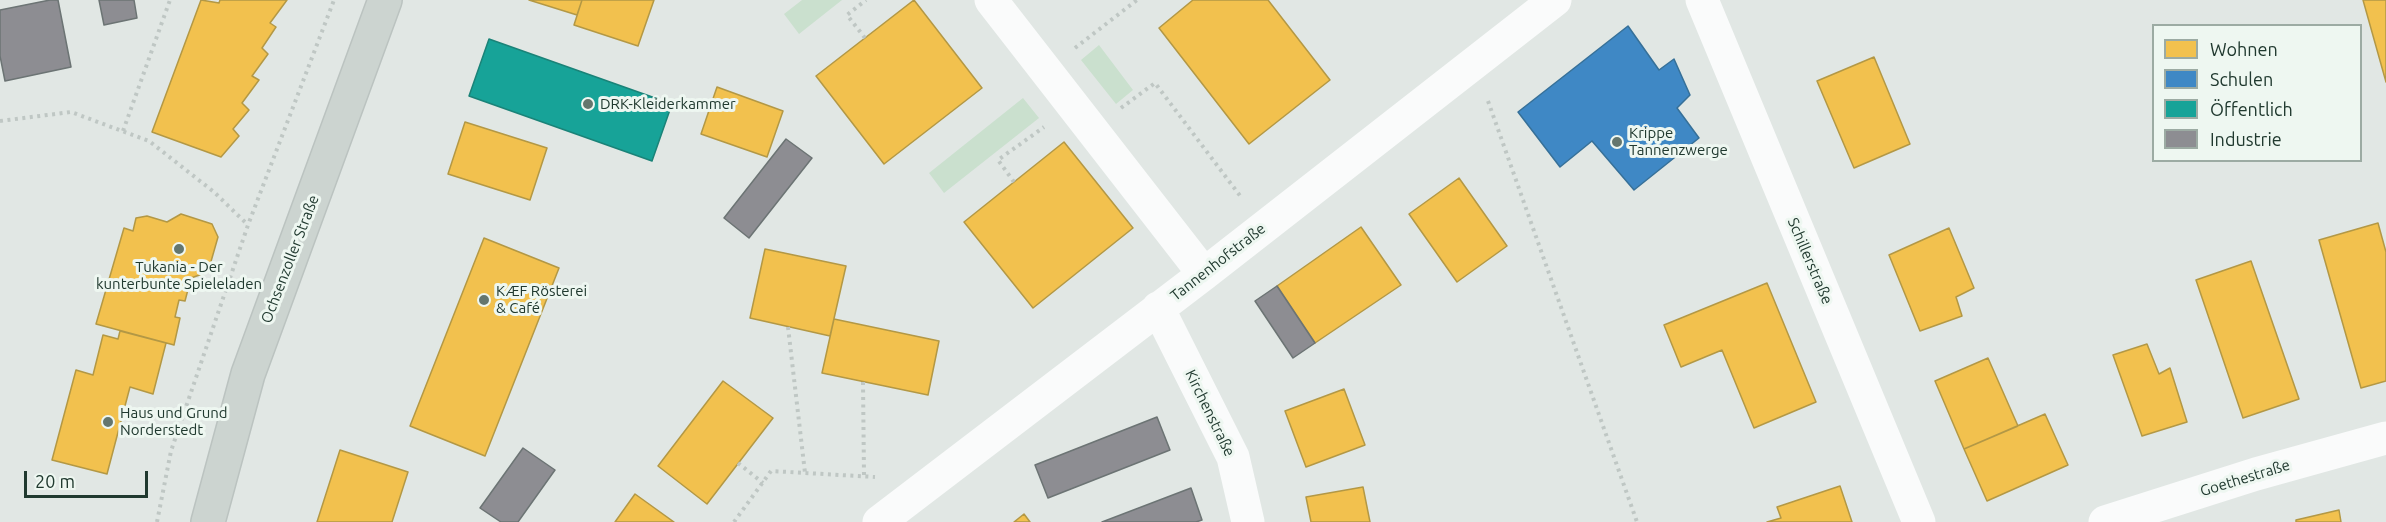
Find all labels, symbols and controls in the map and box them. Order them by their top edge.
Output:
legend [2152,24,2362,162]
text: Wohnen [2210,39,2278,59]
text: Schulen [2210,69,2273,89]
place label: DRK-Kleiderkammer [600,95,736,113]
marker: DRK-Kleiderkammer [581,97,595,111]
text: Öffentlich [2210,99,2293,119]
place label: Krippe Tannenzwerge [1629,124,1728,159]
text: Industrie [2210,129,2282,149]
marker: Krippe Tannenzwerge [1610,135,1624,149]
street label: Ochsenzoller Straße [257,192,323,326]
street label: Schillerstraße [1784,215,1836,307]
street label: Tannenhofstraße [1167,219,1269,305]
marker: Tukania - Der kunterbunte Spieleladen [172,242,186,256]
place label: Tukania - Der kunterbunte Spieleladen [96,258,262,293]
place label: KÆF Rösterei & Café [496,282,587,317]
marker: KÆF Rösterei & Café [477,293,491,307]
street label: Kirchenstraße [1181,367,1239,459]
place label: Haus und Grund Norderstedt [120,404,228,439]
marker: Haus und Grund Norderstedt [101,415,115,429]
street label: Goethestraße [2198,456,2292,500]
scale bar [27,459,152,497]
text: 20 m [35,471,75,491]

